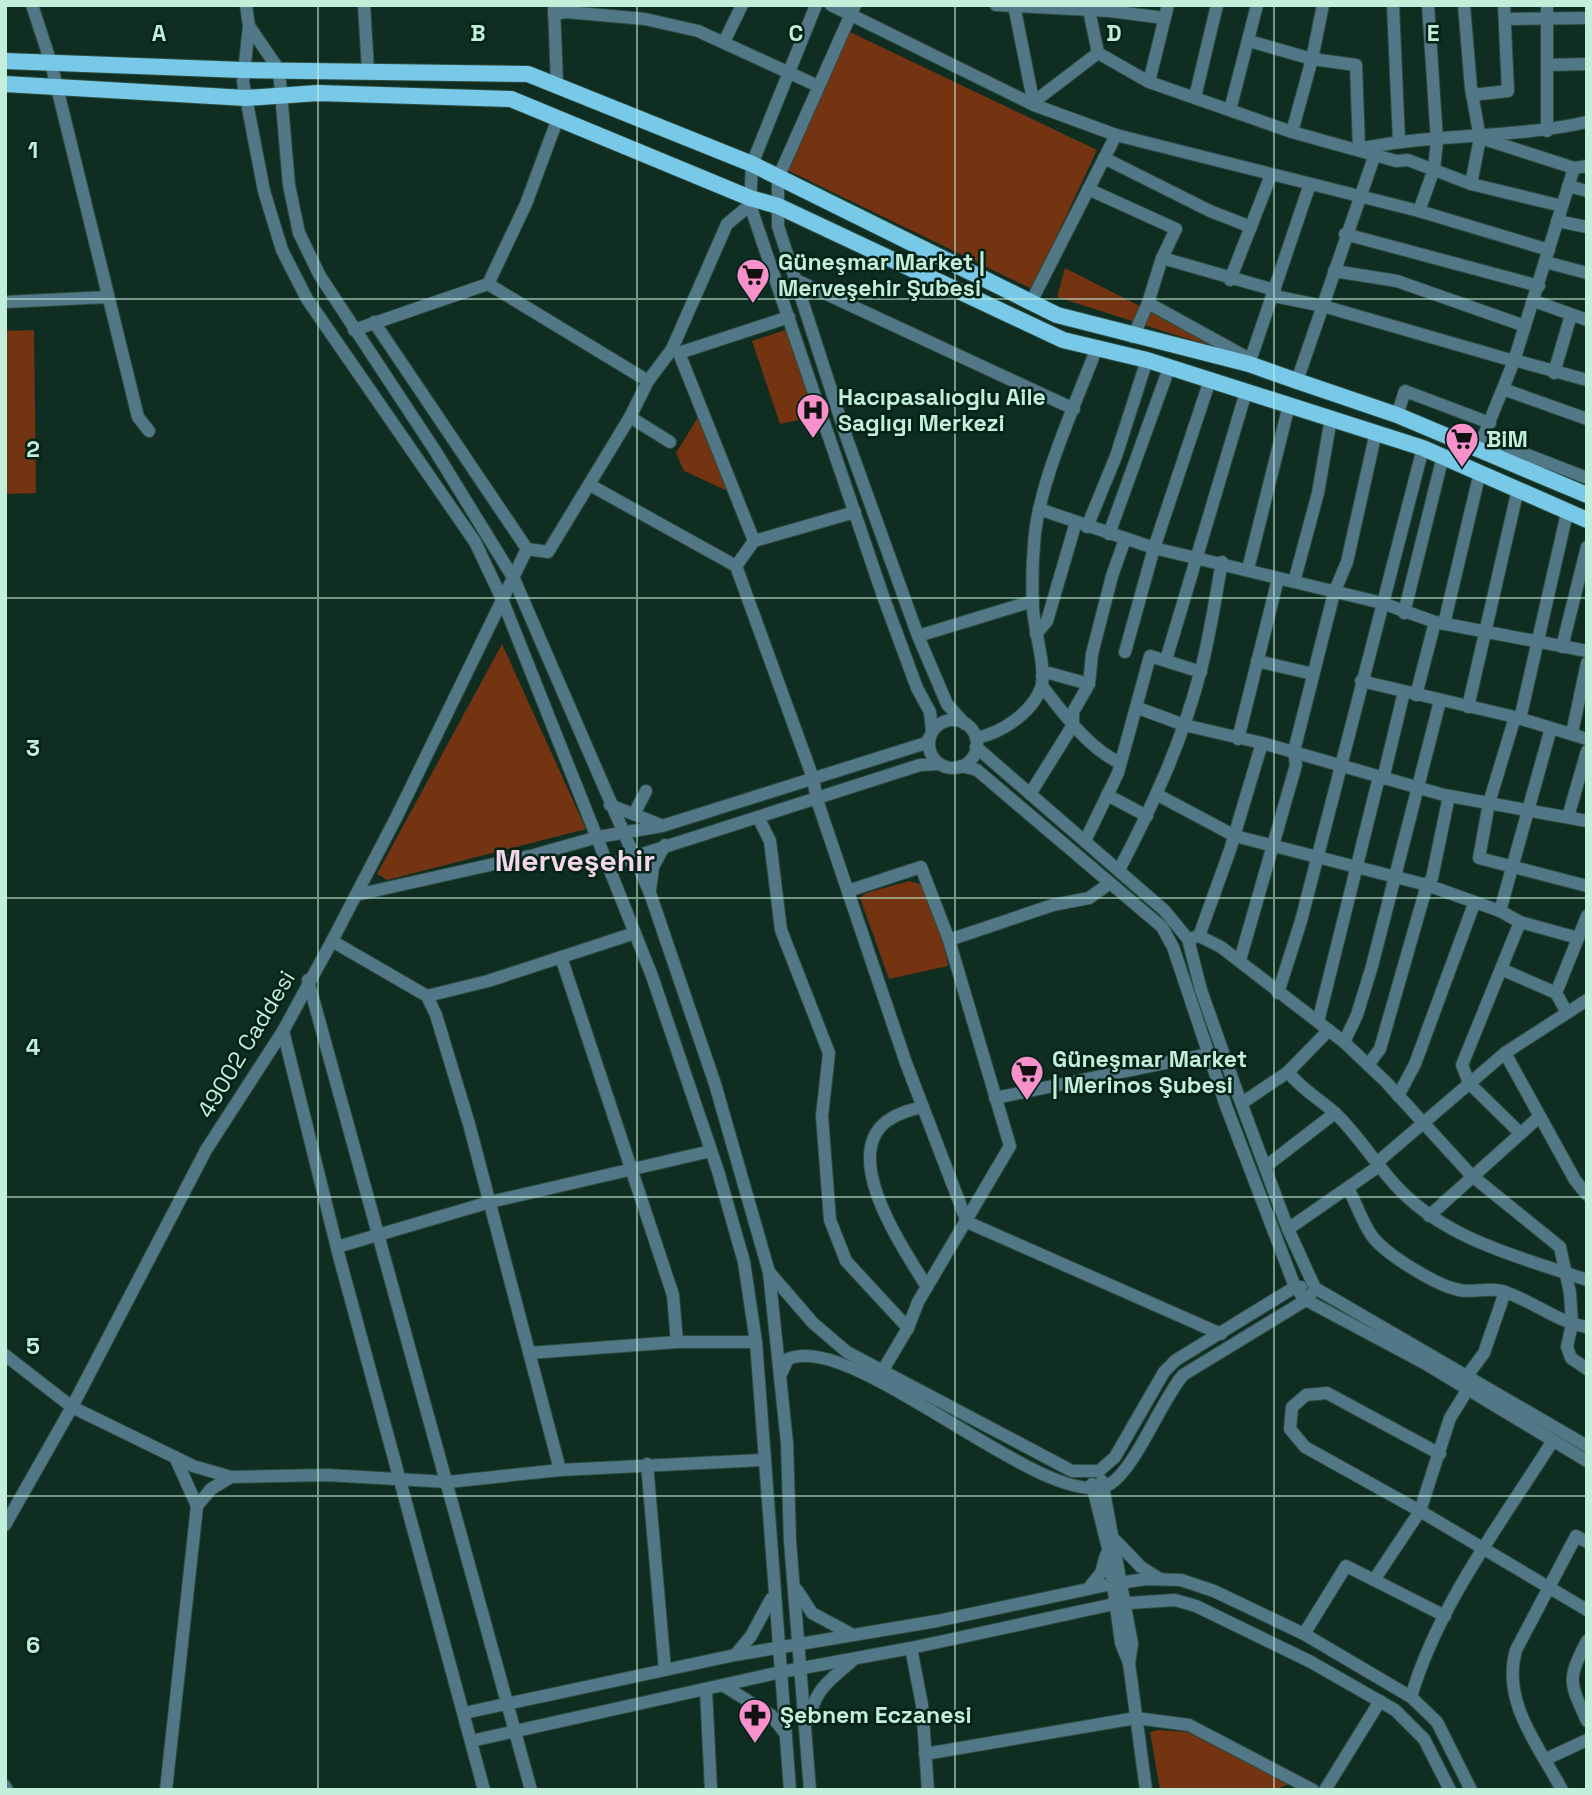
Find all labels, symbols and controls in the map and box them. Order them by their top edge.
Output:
text: A [152,18,167,48]
text: B [470,18,486,48]
text: C [789,18,803,48]
text: D [1106,18,1122,48]
text: E [1427,18,1439,48]
text: 1 [28,135,38,165]
place label: Güneşmar Market | Merveşehir Şubesi [778,247,985,303]
supermarket icon: Güneşmar Market | Merveşehir Şubesi [734,256,772,305]
place label: Hacıpasalıoglu Aile Saglıgı Merkezi [838,382,1046,438]
hospital icon: Hacıpasalıoglu Aile Saglıgı Merkezi [794,391,832,440]
supermarket icon: BiM [1443,420,1481,469]
place label: BiM [1486,424,1528,454]
text: 2 [26,434,40,464]
text: 3 [26,733,40,763]
district label: Merveşehir [495,841,655,880]
street label: 49002 Caddesi [190,965,302,1123]
text: 4 [26,1032,41,1062]
place label: Güneşmar Market | Merinos Şubesi [1052,1044,1247,1100]
supermarket icon: Güneşmar Market | Merinos Şubesi [1008,1053,1046,1102]
text: 5 [26,1331,40,1361]
text: 6 [26,1630,40,1660]
pharmacy icon: Şebnem Eczanesi [736,1696,774,1745]
place label: Şebnem Eczanesi [780,1700,972,1730]

